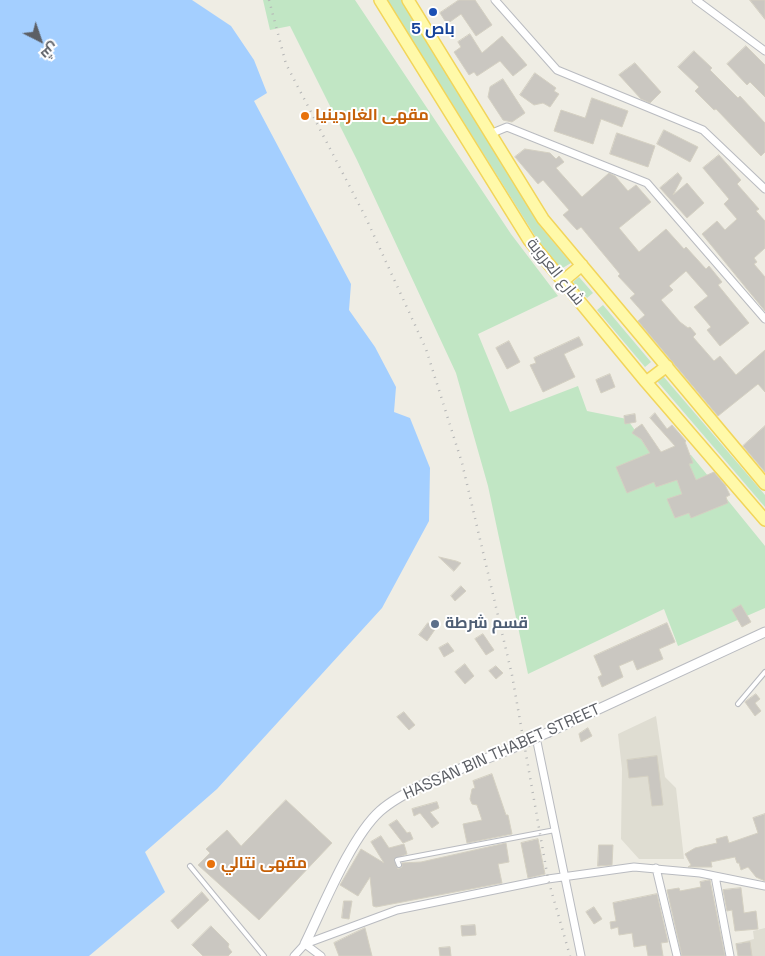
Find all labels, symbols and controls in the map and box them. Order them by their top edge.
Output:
marker: باص 5 [427,6,439,18]
north arrow [15,15,65,65]
place label: باص 5 [411,20,455,40]
text: ش [37,39,63,64]
place label: مقهى الغاردينيا [315,106,429,126]
marker: مقهى الغاردينيا [299,110,311,122]
street label: شارع العروبة [522,234,588,310]
place label: قسم شرطة [445,614,528,634]
marker: قسم شرطة [429,618,441,630]
street label: HASSAN BIN THABET STREET [401,700,603,804]
place label: مقهى نتالي [221,854,307,874]
marker: مقهى نتالي [205,858,217,870]

